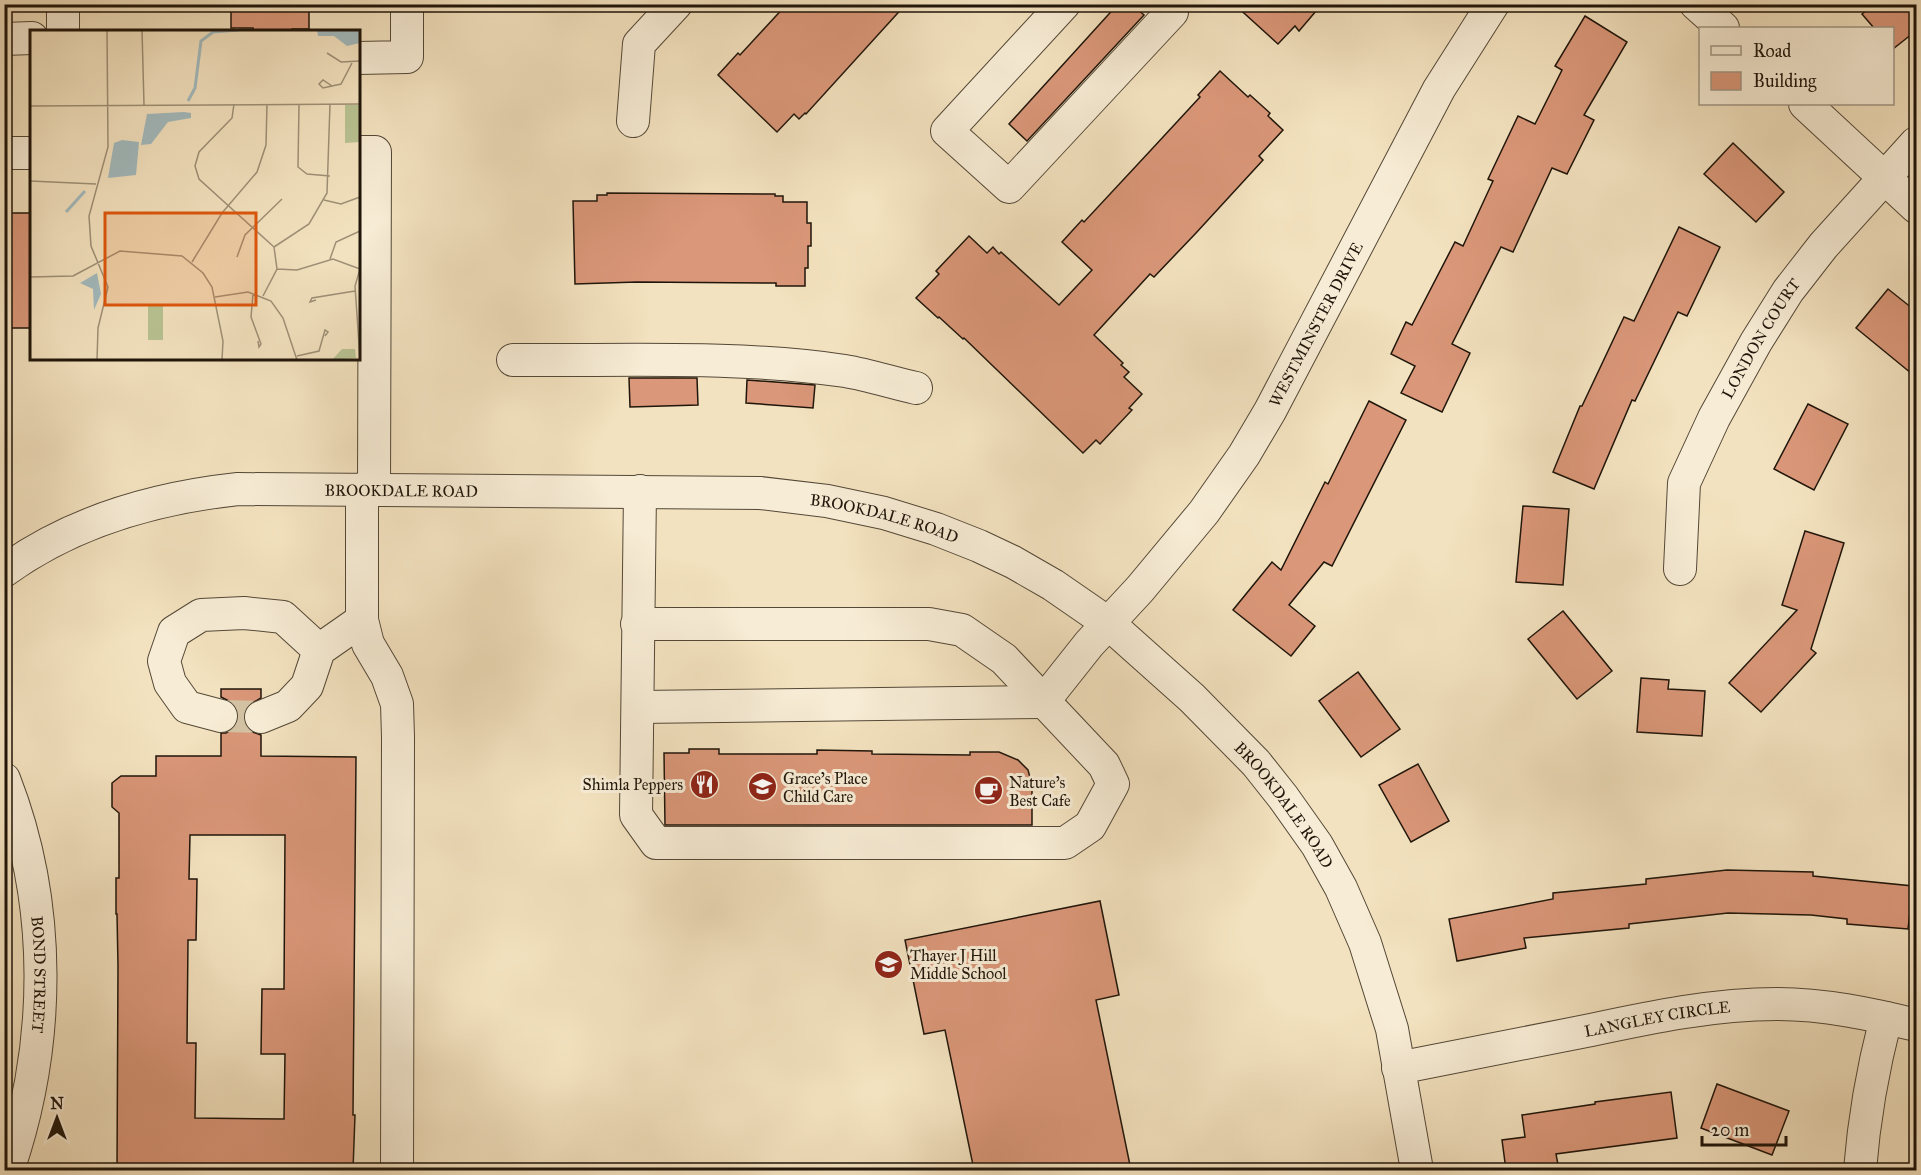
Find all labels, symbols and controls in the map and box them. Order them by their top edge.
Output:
legend [1699,27,1894,105]
inset map [30,30,360,360]
text: Road [1753,40,1791,62]
text: Building [1753,70,1817,93]
street label: WESTMINSTER DRIVE [1265,239,1367,410]
street label: LONDON COURT [1718,275,1804,402]
street label: BROOKDALE ROAD [325,481,478,501]
street label: BROOKDALE ROAD [809,490,961,547]
street label: BROOKDALE ROAD [1231,738,1337,872]
restaurant icon: Shimla Peppers [688,768,720,800]
place label: Grace's Place Child Care [783,769,868,806]
school or university icon: Grace's Place Child Care [746,771,778,803]
place label: Nature's Best Cafe [1009,773,1071,810]
place label: Shimla Peppers [583,775,683,794]
cafe icon: Nature's Best Cafe [972,775,1004,807]
street label: BOND STREET [27,915,50,1034]
place label: Thayer J Hill Middle School [910,946,1007,983]
school or university icon: Thayer J Hill Middle School [873,948,905,980]
street label: LANGLEY CIRCLE [1583,997,1731,1041]
north arrow [27,1088,87,1148]
text: N [50,1094,64,1113]
scale bar [1702,1109,1786,1147]
text: 20 m [1711,1119,1749,1141]

